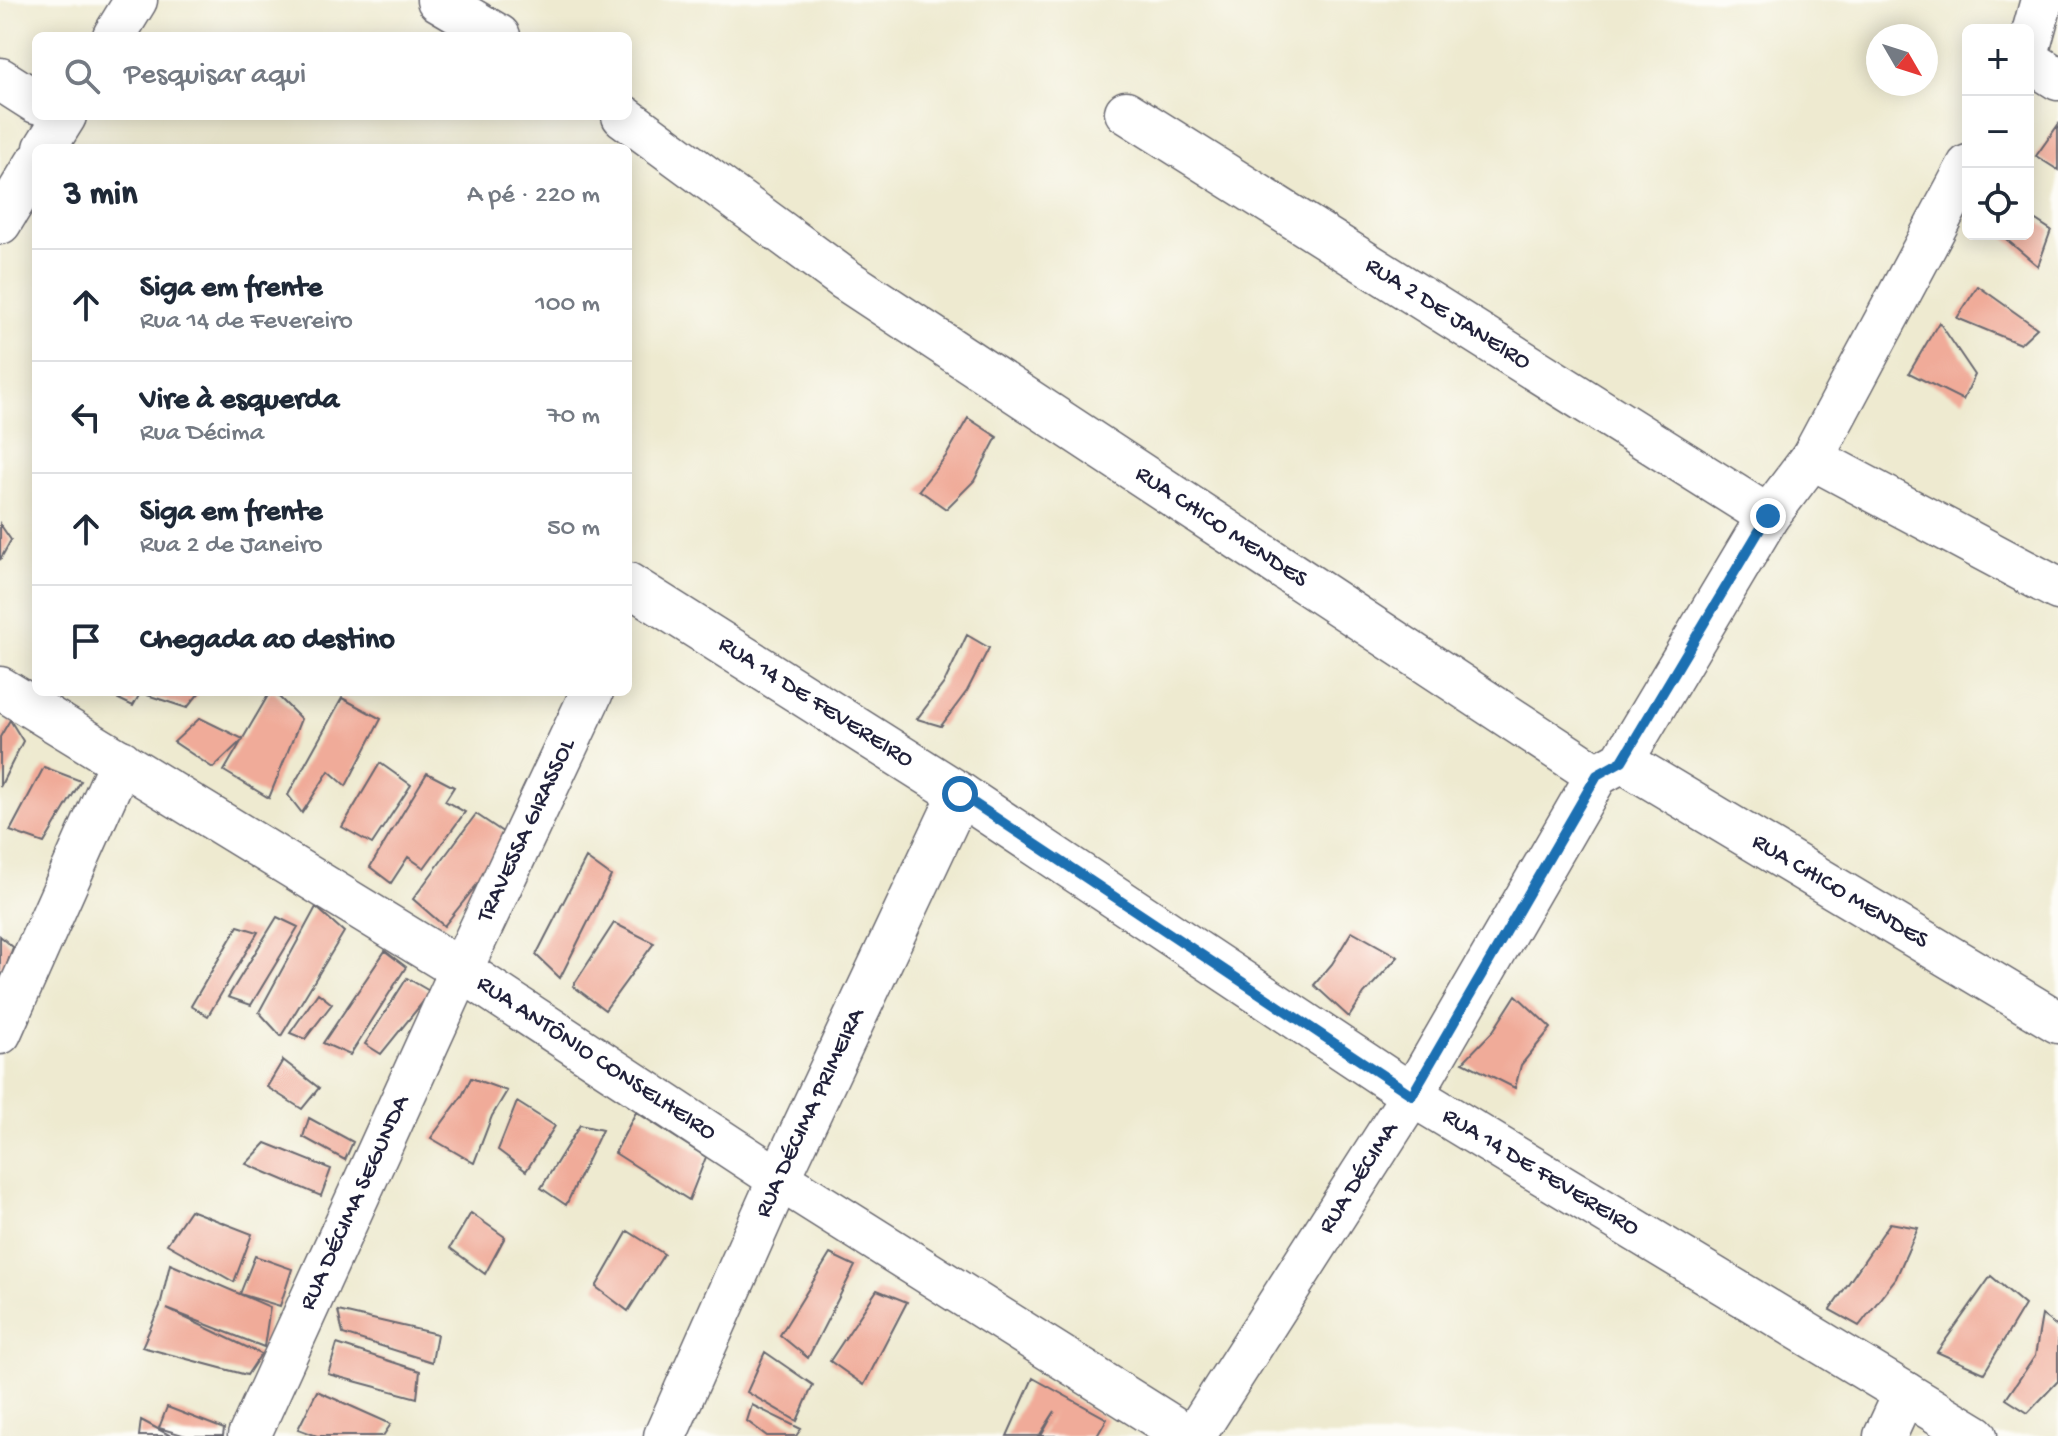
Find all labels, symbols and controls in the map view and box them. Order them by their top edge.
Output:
north arrow [1866,24,1938,96]
map controls [1962,24,2034,240]
button: + [1962,24,2034,96]
search box [32,32,632,120]
icon: search [60,54,104,98]
text: Pesquisar aqui [124,59,306,94]
button: − [1962,96,2034,168]
button: locate [1962,168,2034,240]
text: 3 min [64,176,137,216]
text: A pé · 220 m [467,181,600,212]
street label: RUA 2 DE JANEIRO [1359,251,1536,377]
text: Siga em frente [140,272,322,307]
icon: ahead [64,283,108,327]
text: 100 m [535,290,600,321]
text: Rua 14 de Fevereiro [140,307,353,338]
text: Vire à esquerda [140,384,339,419]
icon: left [64,395,108,439]
text: 70 m [547,402,600,433]
text: Rua Décima [140,419,264,450]
street label: RUA CHICO MENDES [1129,460,1314,595]
text: Siga em frente [140,496,322,531]
route end [1750,498,1786,534]
icon: ahead [64,507,108,551]
text: 50 m [547,514,600,545]
text: Rua 2 de Janeiro [140,531,322,562]
icon: arrive [64,619,108,663]
text: Chegada ao destino [140,624,395,659]
street label: RUA 14 DE FEVEREIRO [713,630,919,775]
street label: TRAVESSA GIRASSOL [470,733,583,929]
route start [942,776,978,812]
street label: RUA CHICO MENDES [1746,827,1934,956]
street label: RUA ANTÔNIO CONSELHEIRO [471,970,721,1148]
street label: RUA DÉCIMA PRIMEIRA [749,1002,872,1222]
street label: RUA DÉCIMA SEGUNDA [294,1089,417,1315]
street label: RUA 14 DE FEVEREIRO [1437,1102,1644,1243]
street label: RUA DÉCIMA [1313,1116,1406,1239]

